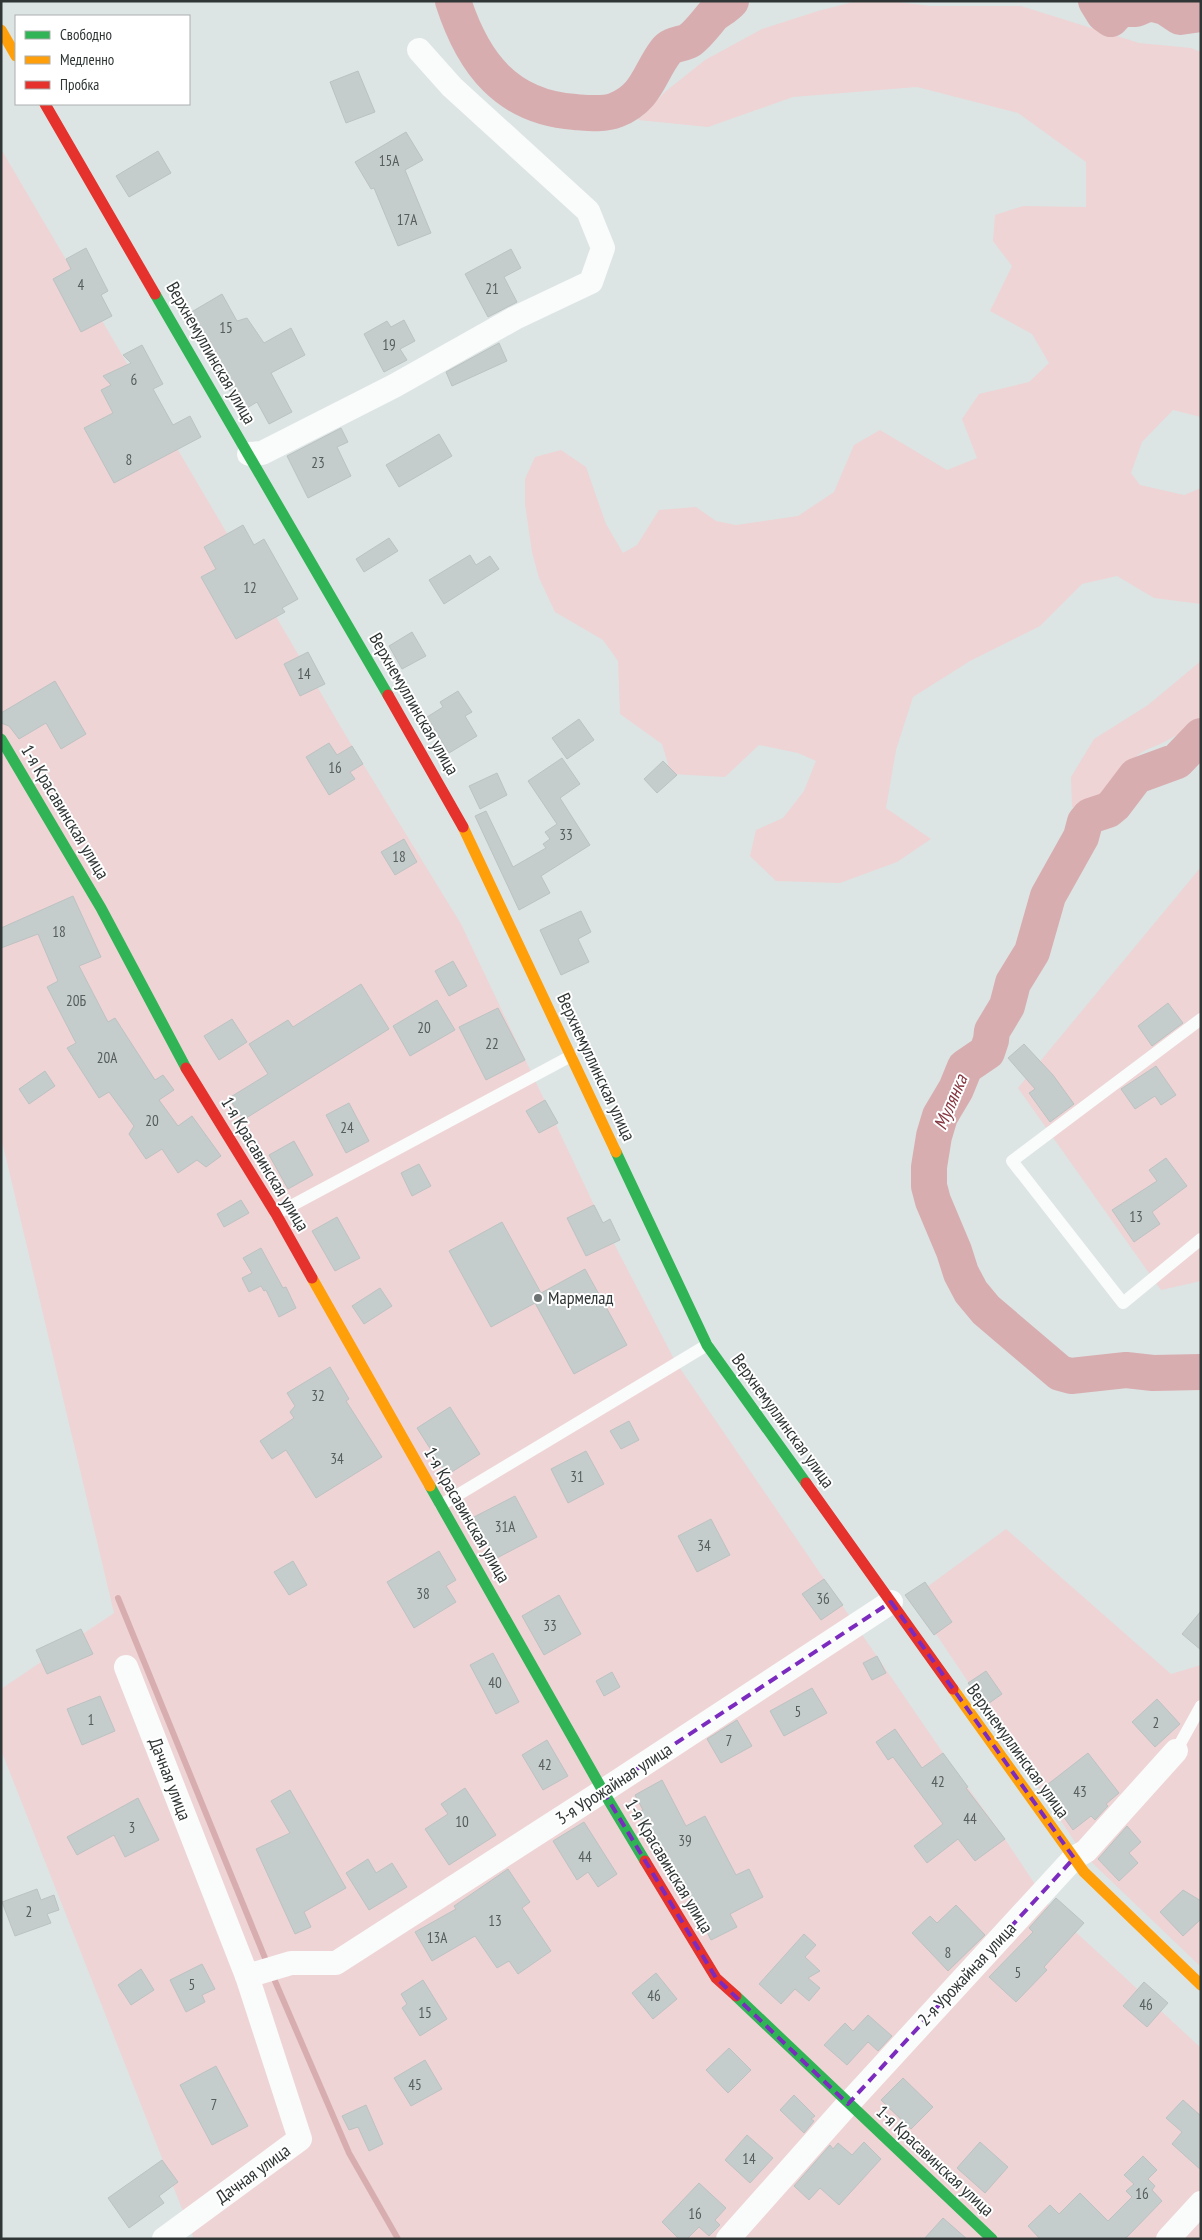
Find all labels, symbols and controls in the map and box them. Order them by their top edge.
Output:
legend [15,15,190,105]
text: Свободно [60,25,112,44]
text: Медленно [60,50,114,69]
text: Пробка [60,75,99,94]
house number: 15А [379,151,400,170]
house number: 17А [397,210,418,229]
house number: 4 [78,275,85,294]
street label: Верхнемуллинская улица [161,277,262,428]
house number: 21 [485,279,499,298]
house number: 15 [219,318,233,337]
house number: 19 [382,335,396,354]
house number: 6 [131,370,138,389]
house number: 8 [126,450,132,469]
house number: 23 [311,453,325,472]
house number: 12 [243,578,257,597]
street label: Верхнемуллинская улица [364,628,465,779]
house number: 14 [297,664,311,683]
street label: 1-я Красавинская улица [16,740,115,883]
house number: 16 [328,758,342,777]
house number: 33 [559,825,573,844]
house number: 18 [392,847,406,866]
house number: 18 [52,922,66,941]
street label: Верхнемуллинская улица [552,989,641,1144]
house number: 20Б [66,991,86,1010]
house number: 20 [417,1018,431,1037]
house number: 22 [485,1034,499,1053]
house number: 20А [97,1048,118,1067]
water label: Мулянка [928,1070,973,1133]
street label: 1-я Красавинская улица [216,1092,315,1235]
house number: 20 [145,1111,159,1130]
house number: 24 [340,1118,354,1137]
house number: 13 [1129,1207,1143,1226]
place label: Мармелад [548,1286,614,1309]
marker: Мармелад [532,1292,544,1304]
street label: Верхнемуллинская улица [727,1349,840,1492]
house number: 32 [311,1386,325,1405]
street label: 1-я Красавинская улица [419,1443,516,1587]
house number: 34 [330,1449,344,1468]
house number: 31 [570,1467,584,1486]
house number: 31А [495,1517,516,1536]
house number: 34 [697,1536,711,1555]
house number: 38 [416,1584,430,1603]
house number: 36 [816,1589,830,1608]
house number: 33 [543,1616,557,1635]
house number: 40 [488,1673,502,1692]
street label: Верхнемуллинская улица [962,1679,1075,1822]
house number: 5 [795,1702,801,1721]
house number: 1 [88,1710,94,1729]
house number: 2 [1153,1713,1159,1732]
house number: 7 [726,1731,732,1750]
street label: Дачная улица [144,1734,197,1823]
street label: 3-я Урожайная улица [551,1737,676,1830]
house number: 42 [538,1755,552,1774]
house number: 42 [931,1772,945,1791]
house number: 43 [1073,1782,1087,1801]
street label: 1-я Красавинская улица [620,1794,719,1937]
house number: 44 [963,1809,977,1828]
house number: 10 [455,1812,469,1831]
house number: 3 [129,1818,135,1837]
house number: 39 [678,1831,692,1850]
house number: 44 [578,1847,592,1866]
house number: 2 [26,1902,32,1921]
house number: 13 [488,1911,502,1930]
street label: 2-я Урожайная улица [913,1917,1021,2030]
house number: 13А [427,1928,448,1947]
house number: 8 [945,1943,951,1962]
house number: 5 [1015,1963,1021,1982]
house number: 5 [189,1975,195,1994]
house number: 46 [647,1986,661,2005]
house number: 46 [1139,1995,1153,2014]
house number: 15 [418,2003,432,2022]
house number: 45 [408,2075,422,2094]
house number: 7 [211,2095,217,2114]
street label: 1-я Красавинская улица [872,2100,999,2221]
street label: Дачная улица [211,2139,295,2208]
house number: 14 [742,2149,756,2168]
house number: 16 [1135,2184,1149,2203]
house number: 16 [688,2204,702,2223]

